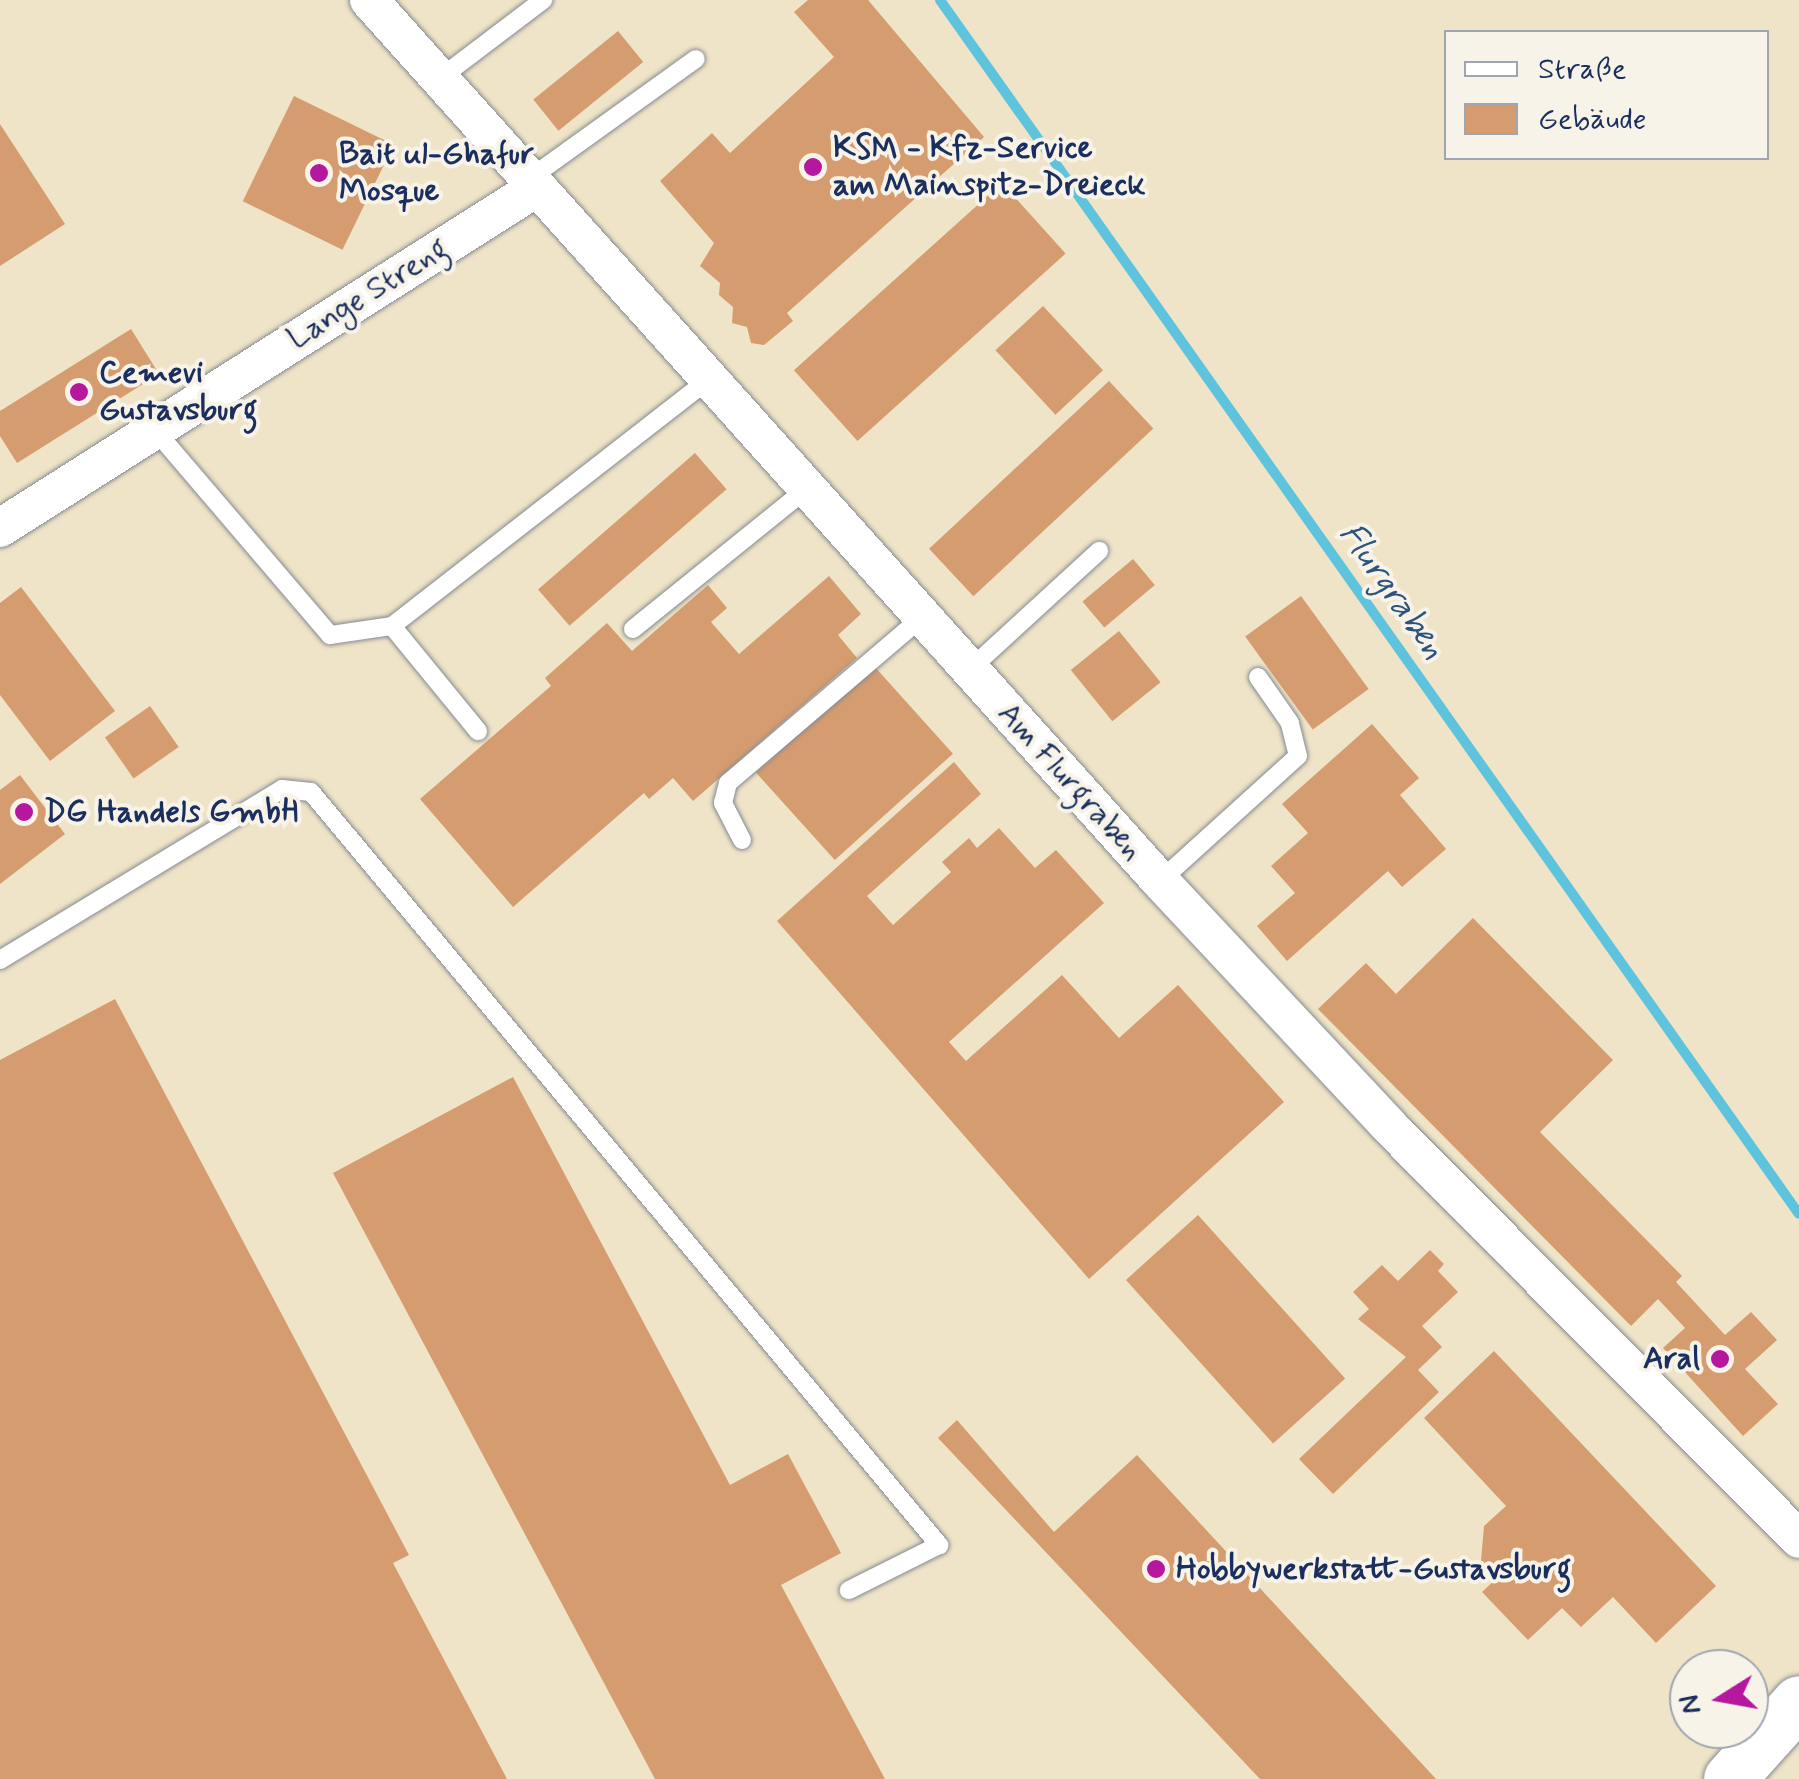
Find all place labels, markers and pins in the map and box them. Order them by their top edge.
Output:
place label: KSM - Kfz-Service am Mainspitz-Dreieck [833,130,1133,205]
place label: Bait ul-Ghafur Mosque [339,136,533,211]
marker: KSM - Kfz-Service am Mainspitz-Dreieck [802,156,824,178]
marker: Bait ul-Ghafur Mosque [308,162,330,184]
place label: Cemevi Gustavsburg [99,355,258,430]
marker: Cemevi Gustavsburg [68,381,90,403]
place label: DG Handels GmbH [44,793,303,831]
marker: DG Handels GmbH [13,801,35,823]
place label: Aral [1643,1340,1700,1378]
marker: Aral [1709,1348,1731,1370]
place label: Hobbywerkstatt-Gustavsburg [1176,1550,1571,1588]
marker: Hobbywerkstatt-Gustavsburg [1145,1558,1167,1580]

